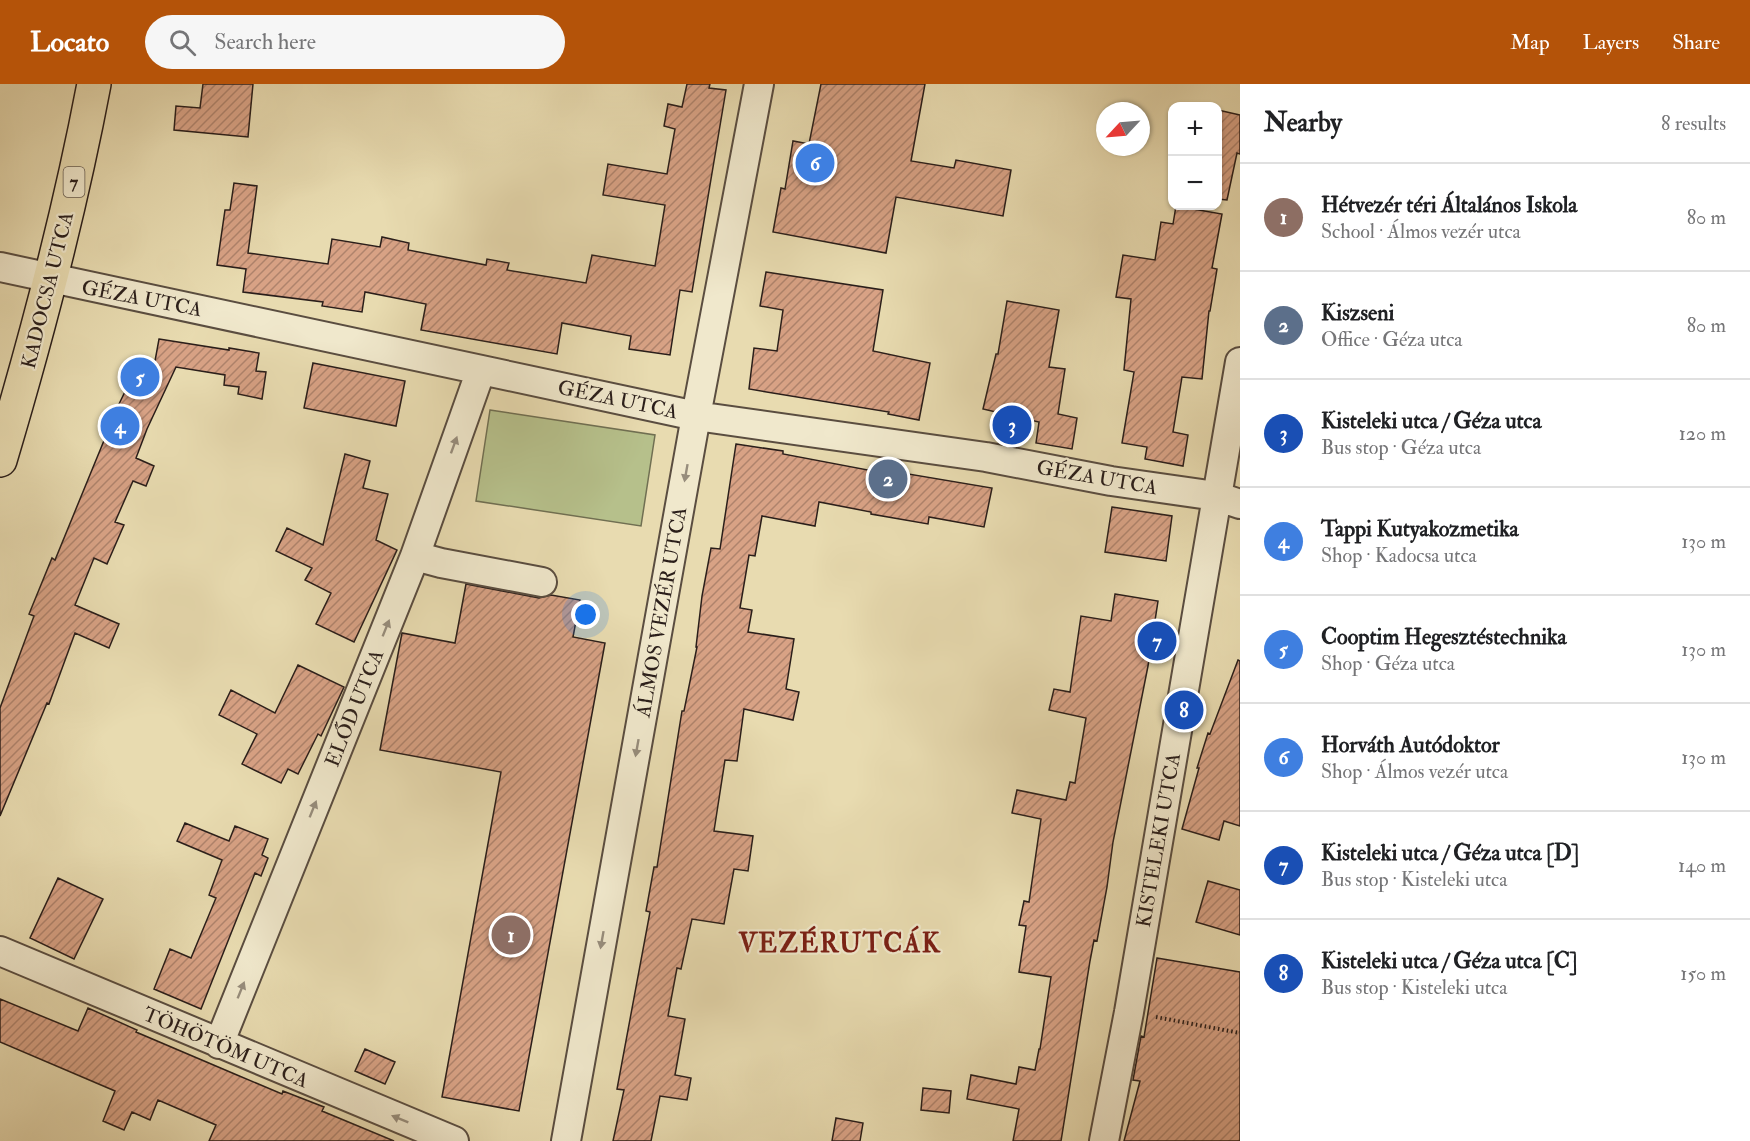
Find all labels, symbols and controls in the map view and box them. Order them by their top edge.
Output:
search box [145,15,565,69]
text: Locato [30,25,109,60]
icon: search [166,26,199,59]
text: Search here [214,28,316,56]
text: Map [1510,29,1550,56]
text: Layers [1583,29,1639,56]
text: Share [1672,29,1720,56]
north arrow [1096,102,1150,156]
map controls [1168,102,1222,210]
button: + [1168,102,1222,156]
text: Nearby [1264,107,1342,139]
text: 8 results [1661,111,1726,136]
pin: 6 [796,140,834,185]
button: − [1168,156,1222,210]
road number: 7 [64,167,84,197]
text: Hétvezér téri Általános Iskola [1321,191,1577,219]
text: 1 [1280,205,1287,230]
text: 80 m [1687,205,1726,230]
street label: KADOCSA UTCA [16,209,79,371]
text: School · Álmos vezér utca [1321,219,1521,244]
street label: GÉZA UTCA [80,274,205,322]
text: Kiszseni [1321,299,1394,327]
text: 2 [1278,313,1289,338]
text: 80 m [1687,313,1726,338]
text: Office · Géza utca [1321,327,1462,352]
pin: 5 [120,354,160,400]
street label: GÉZA UTCA [556,374,681,424]
pin: 3 [992,402,1032,448]
pin: 4 [100,404,140,448]
text: Kisteleki utca / Géza utca [1321,407,1541,435]
text: 3 [1280,421,1287,446]
text: 120 m [1679,421,1726,446]
text: Bus stop · Géza utca [1321,435,1481,460]
one-way arrow [450,436,460,454]
street label: GÉZA UTCA [1035,454,1160,500]
pin: 2 [868,456,908,502]
one-way arrow [681,464,690,483]
street label: ÁLMOS VEZÉR UTCA [630,504,692,720]
text: Tappi Kutyakozmetika [1321,515,1519,543]
text: 4 [1278,529,1289,554]
text: 130 m [1681,529,1726,554]
text: Shop · Kadocsa utca [1321,543,1477,568]
your location [571,600,600,629]
pin: 7 [1138,618,1176,664]
one-way arrow [382,619,391,637]
text: Cooptim Hegesztéstechnika [1321,623,1566,651]
text: 5 [1279,637,1288,662]
text: 130 m [1681,637,1726,662]
street label: ELŐD UTCA [319,645,389,771]
text: Shop · Géza utca [1321,651,1455,676]
pin: 8 [1164,688,1204,732]
text: Horváth Autódoktor [1321,731,1500,759]
one-way arrow [632,739,641,758]
text: 6 [1278,745,1289,770]
text: 130 m [1681,745,1726,770]
street label: KISTELEKI UTCA [1131,751,1186,929]
text: Shop · Álmos vezér utca [1321,759,1508,784]
one-way arrow [309,800,318,818]
text: Kisteleki utca / Géza utca [D] [1321,839,1579,867]
text: 7 [1279,853,1288,878]
text: 140 m [1678,853,1726,878]
text: Bus stop · Kisteleki utca [1321,867,1507,892]
pin: 1 [492,912,530,958]
district label: VEZÉRUTCÁK [738,925,942,960]
one-way arrow [598,931,607,950]
text: Kisteleki utca / Géza utca [C] [1321,947,1578,975]
text: 8 [1279,961,1288,986]
text: 150 m [1680,961,1726,986]
text: Bus stop · Kisteleki utca [1321,975,1507,1000]
one-way arrow [236,981,246,999]
street label: TÖHÖTÖM UTCA [139,1001,312,1094]
one-way arrow [390,1114,408,1124]

